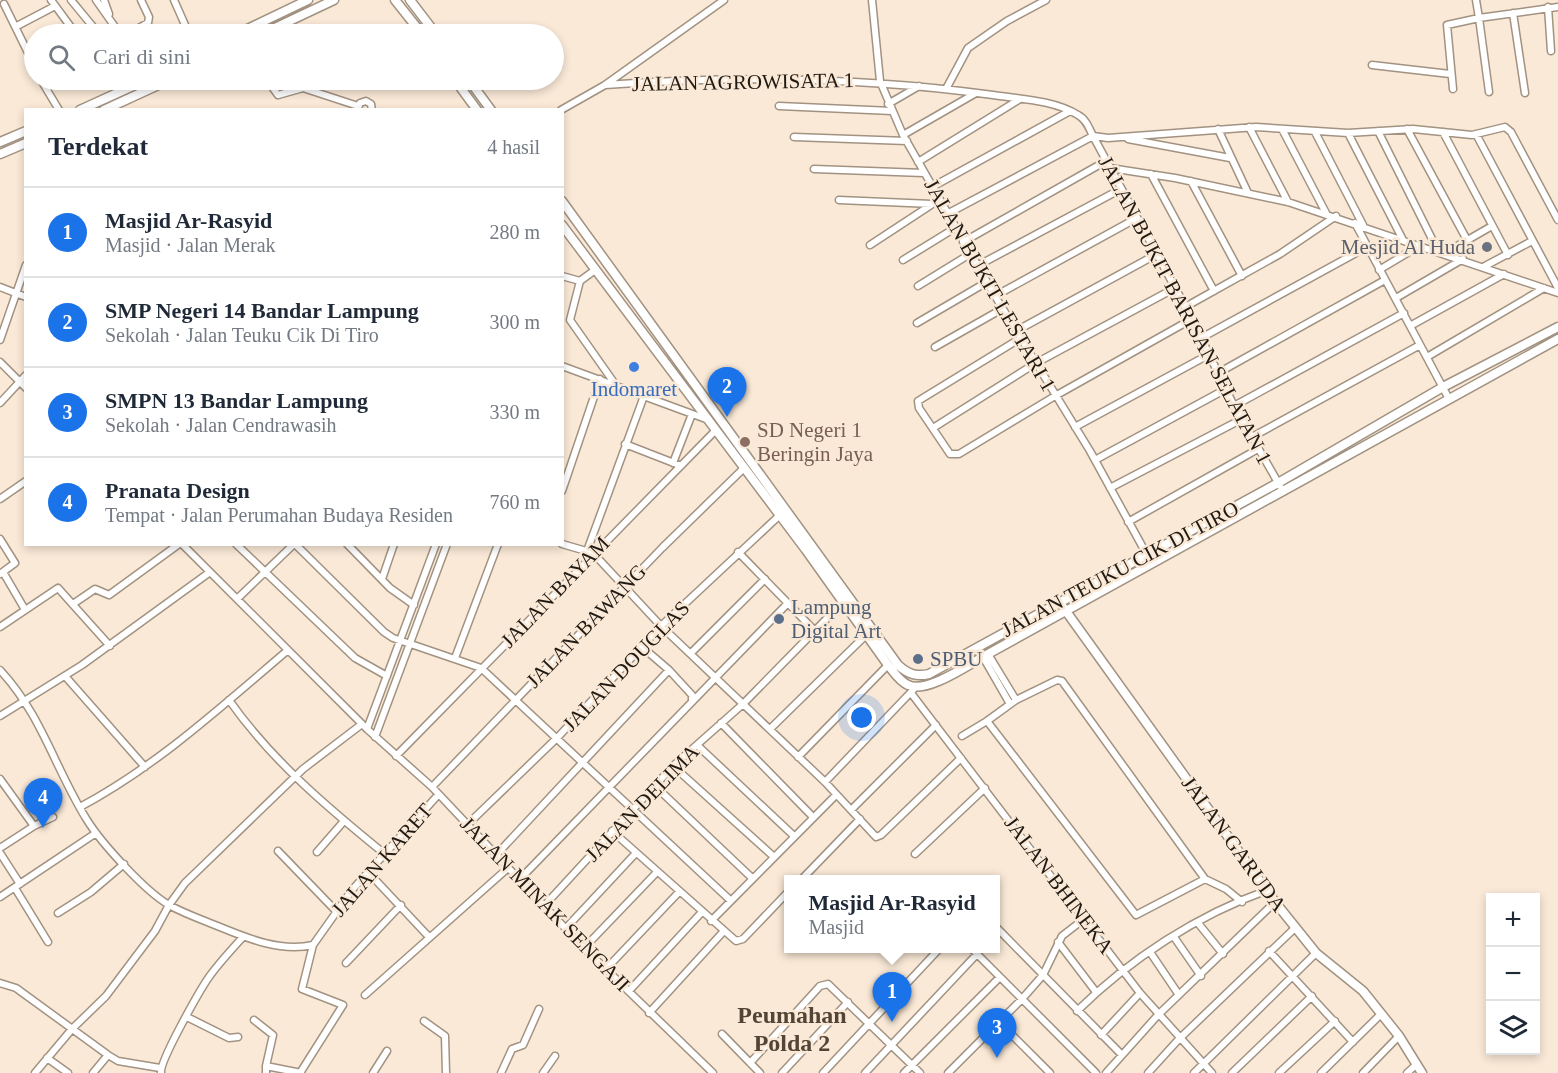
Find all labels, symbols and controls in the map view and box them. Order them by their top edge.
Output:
search box [24,24,564,90]
icon: search [45,41,78,74]
text: Cari di sini [93,44,191,69]
street label: JALAN AGROWISATA 1 [632,68,854,96]
text: Terdekat [48,132,148,161]
text: 4 hasil [487,136,540,158]
street label: JALAN BUKIT BARISAN SELATAN 1 [1093,152,1277,468]
street label: JALAN BUKIT LESTARI 1 [919,175,1061,395]
text: Masjid Ar-Rasyid [105,208,272,233]
text: 1 [63,221,73,243]
text: 280 m [489,221,540,243]
text: Masjid · Jalan Merak [105,234,276,256]
place label: Mesjid Al Huda [1341,235,1476,259]
marker: Mesjid Al Huda [1480,240,1494,254]
text: SMP Negeri 14 Bandar Lampung [105,298,419,323]
text: 2 [63,311,73,333]
text: 300 m [489,311,540,333]
text: Sekolah · Jalan Teuku Cik Di Tiro [105,324,379,346]
marker: Indomaret [627,360,641,374]
pin: 2 [708,368,746,417]
place label: Indomaret [591,377,677,401]
text: SMPN 13 Bandar Lampung [105,388,368,413]
text: 3 [63,401,73,423]
text: 330 m [489,401,540,423]
text: Sekolah · Jalan Cendrawasih [105,414,337,436]
place label: SD Negeri 1 Beringin Jaya [757,418,874,466]
marker: SD Negeri 1 Beringin Jaya [738,435,752,449]
text: Pranata Design [105,478,250,503]
text: 4 [63,491,73,513]
text: 760 m [489,491,540,513]
street label: JALAN TEUKU CIK DI TIRO [997,496,1243,642]
text: Tempat · Jalan Perumahan Budaya Residen [105,504,453,526]
street label: JALAN BAYAM [496,531,614,653]
street label: JALAN BAWANG [521,559,651,693]
place label: Lampung Digital Art [791,595,882,643]
street label: JALAN DOUGLAS [558,596,694,736]
marker: Lampung Digital Art [772,612,786,626]
place label: SPBU [930,647,983,671]
marker: SPBU [911,652,925,666]
your location [847,703,876,732]
street label: JALAN DELIMA [580,739,704,867]
street label: JALAN GARUDA [1177,772,1292,917]
pin: 4 [24,778,63,828]
street label: JALAN KARET [326,799,438,921]
street label: JALAN BHINEKA [999,811,1119,959]
street label: JALAN MINAK SENGAJI [455,812,635,996]
popup [784,875,1000,953]
text: Masjid Ar-Rasyid [808,890,976,915]
map controls [1486,893,1540,1055]
button: + [1486,893,1540,947]
text: Masjid [808,916,864,938]
button: − [1486,947,1540,1001]
pin: 1 [872,972,912,1022]
button: layers [1486,1001,1540,1055]
district label: Peumahan Polda 2 [737,1002,847,1056]
pin: 3 [978,1008,1016,1058]

